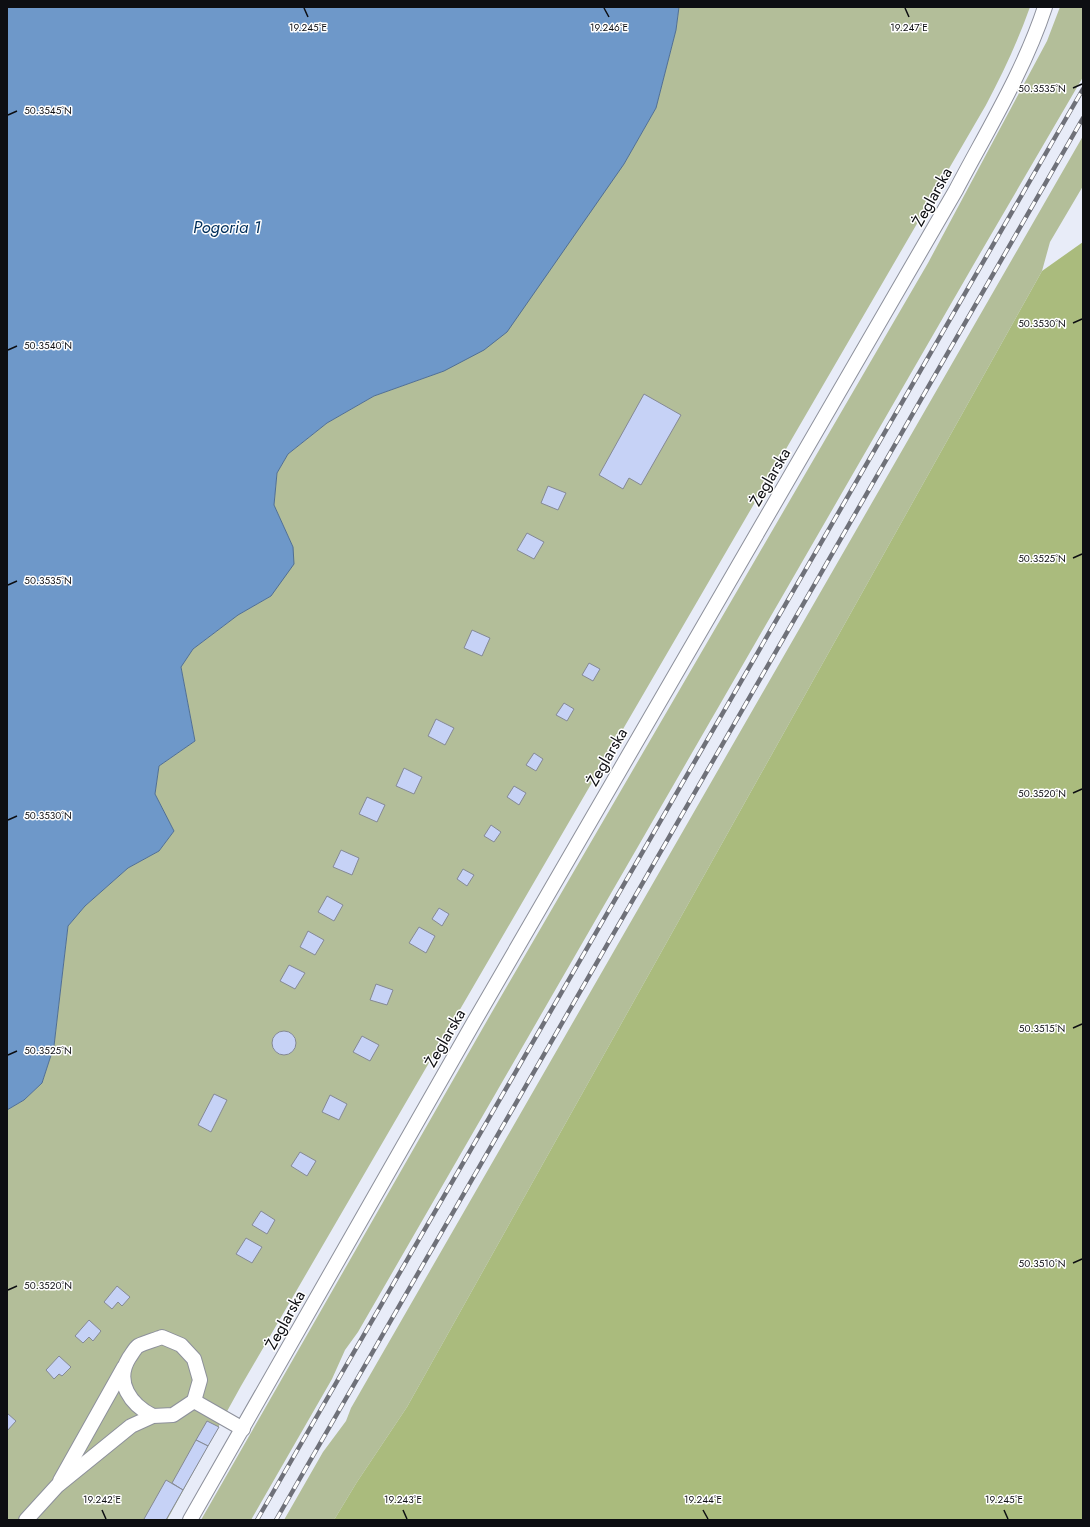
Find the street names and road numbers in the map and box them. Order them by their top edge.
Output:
street label: Żeglarska [906,163,958,231]
street label: Żeglarska [744,443,796,511]
street label: Żeglarska [581,723,633,791]
street label: Żeglarska [419,1004,471,1072]
street label: Żeglarska [259,1286,311,1354]

